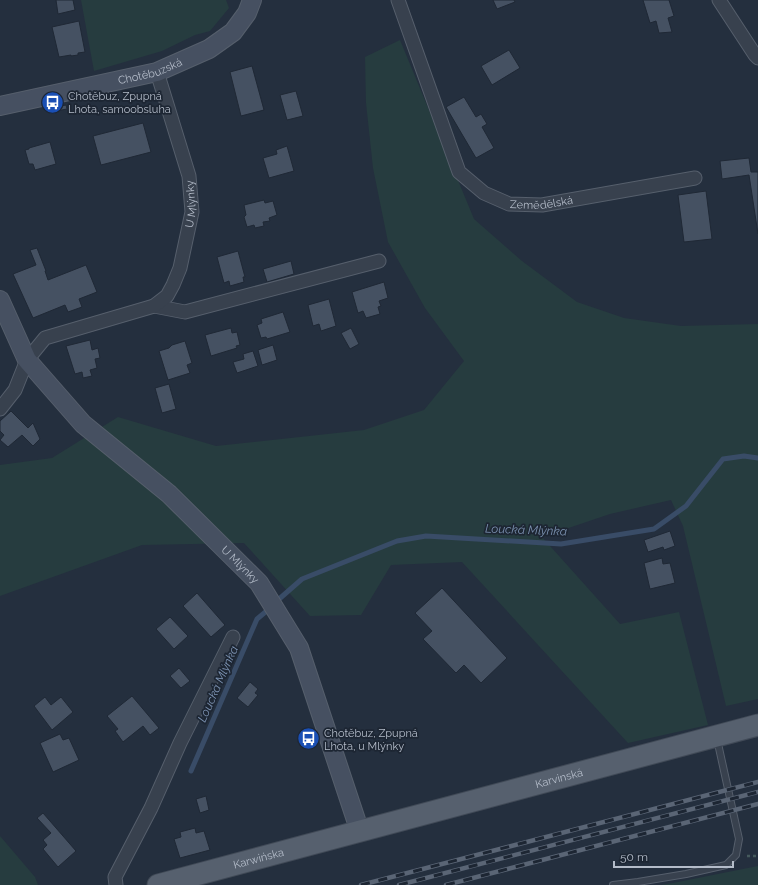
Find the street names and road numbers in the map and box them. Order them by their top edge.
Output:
street label: Chotěbuzská [117,56,184,87]
street label: U Mlýnky [183,180,200,229]
street label: Zemědělská [510,194,574,212]
street label: U Mlýnky [218,543,262,586]
street label: Karvinská [534,766,584,791]
street label: Karwińska [232,846,285,872]

